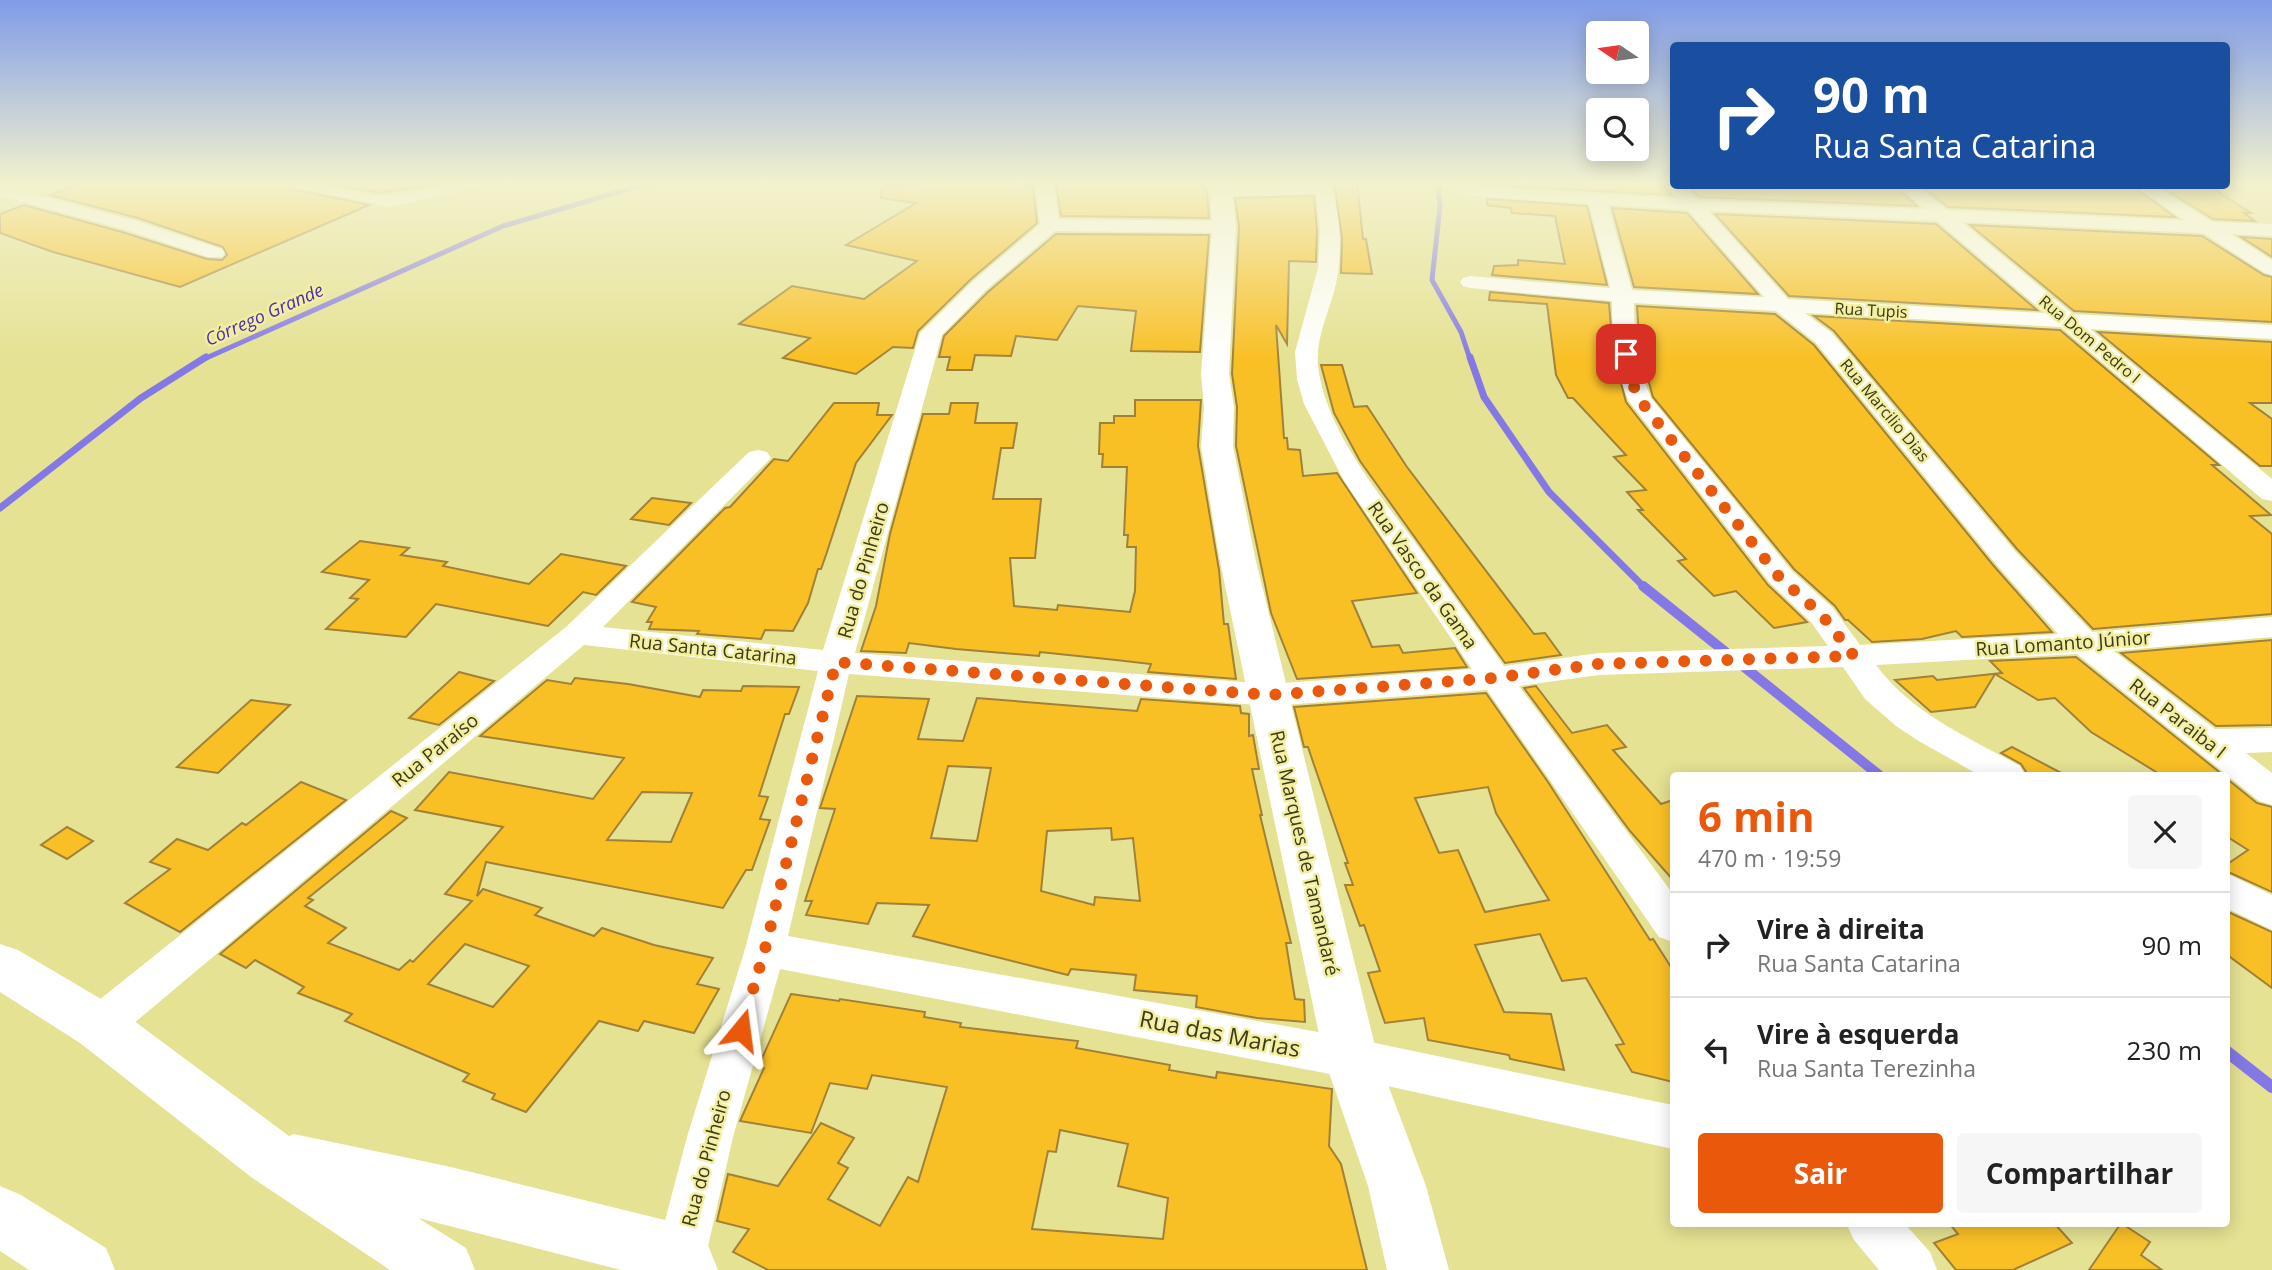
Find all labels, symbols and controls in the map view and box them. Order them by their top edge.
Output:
north arrow [1586,21,1648,84]
map controls [1586,21,1649,161]
text: 90 m [1813,61,1930,127]
icon: right [1698,70,1789,161]
button: search [1586,98,1649,161]
text: Rua Santa Catarina [1813,124,2097,167]
water label: Córrego Grande [201,277,327,351]
street label: Rua Dom Pedro I [2035,290,2145,388]
street label: Rua Tupis [1834,297,1908,323]
pin [1596,324,1656,384]
icon: arrive [1607,335,1645,373]
street label: Rua Marcilio Dias [1835,354,1935,466]
street label: Rua Vasco da Gama [1362,496,1484,654]
street label: Rua do Pinheiro [831,499,895,641]
street label: Rua Lomanto Júnior [1975,624,2152,662]
street label: Rua Santa Catarina [628,627,798,671]
street label: Rua Paraiba I [2124,672,2232,764]
street label: Rua Paraíso [386,707,484,793]
street label: Rua Marques de Tamandaré [1264,728,1346,978]
text: 6 min [1698,787,1815,844]
button: close [2128,795,2202,869]
text: 470 m · 19:59 [1698,842,1841,874]
text: Vire à direita [1757,911,1925,947]
icon: right [1698,926,1736,964]
text: 90 m [2141,927,2202,963]
text: Rua Santa Catarina [1757,947,1961,979]
position arrow [704,993,778,1067]
street label: Rua das Marias [1137,1002,1303,1064]
text: Vire à esquerda [1757,1016,1959,1052]
icon: left [1698,1031,1736,1069]
text: 230 m [2127,1032,2202,1068]
text: Rua Santa Terezinha [1757,1052,1976,1084]
street label: Rua do Pinheiro [675,1087,737,1229]
button: Sair [1698,1133,1943,1213]
button: Compartilhar [1957,1133,2202,1213]

